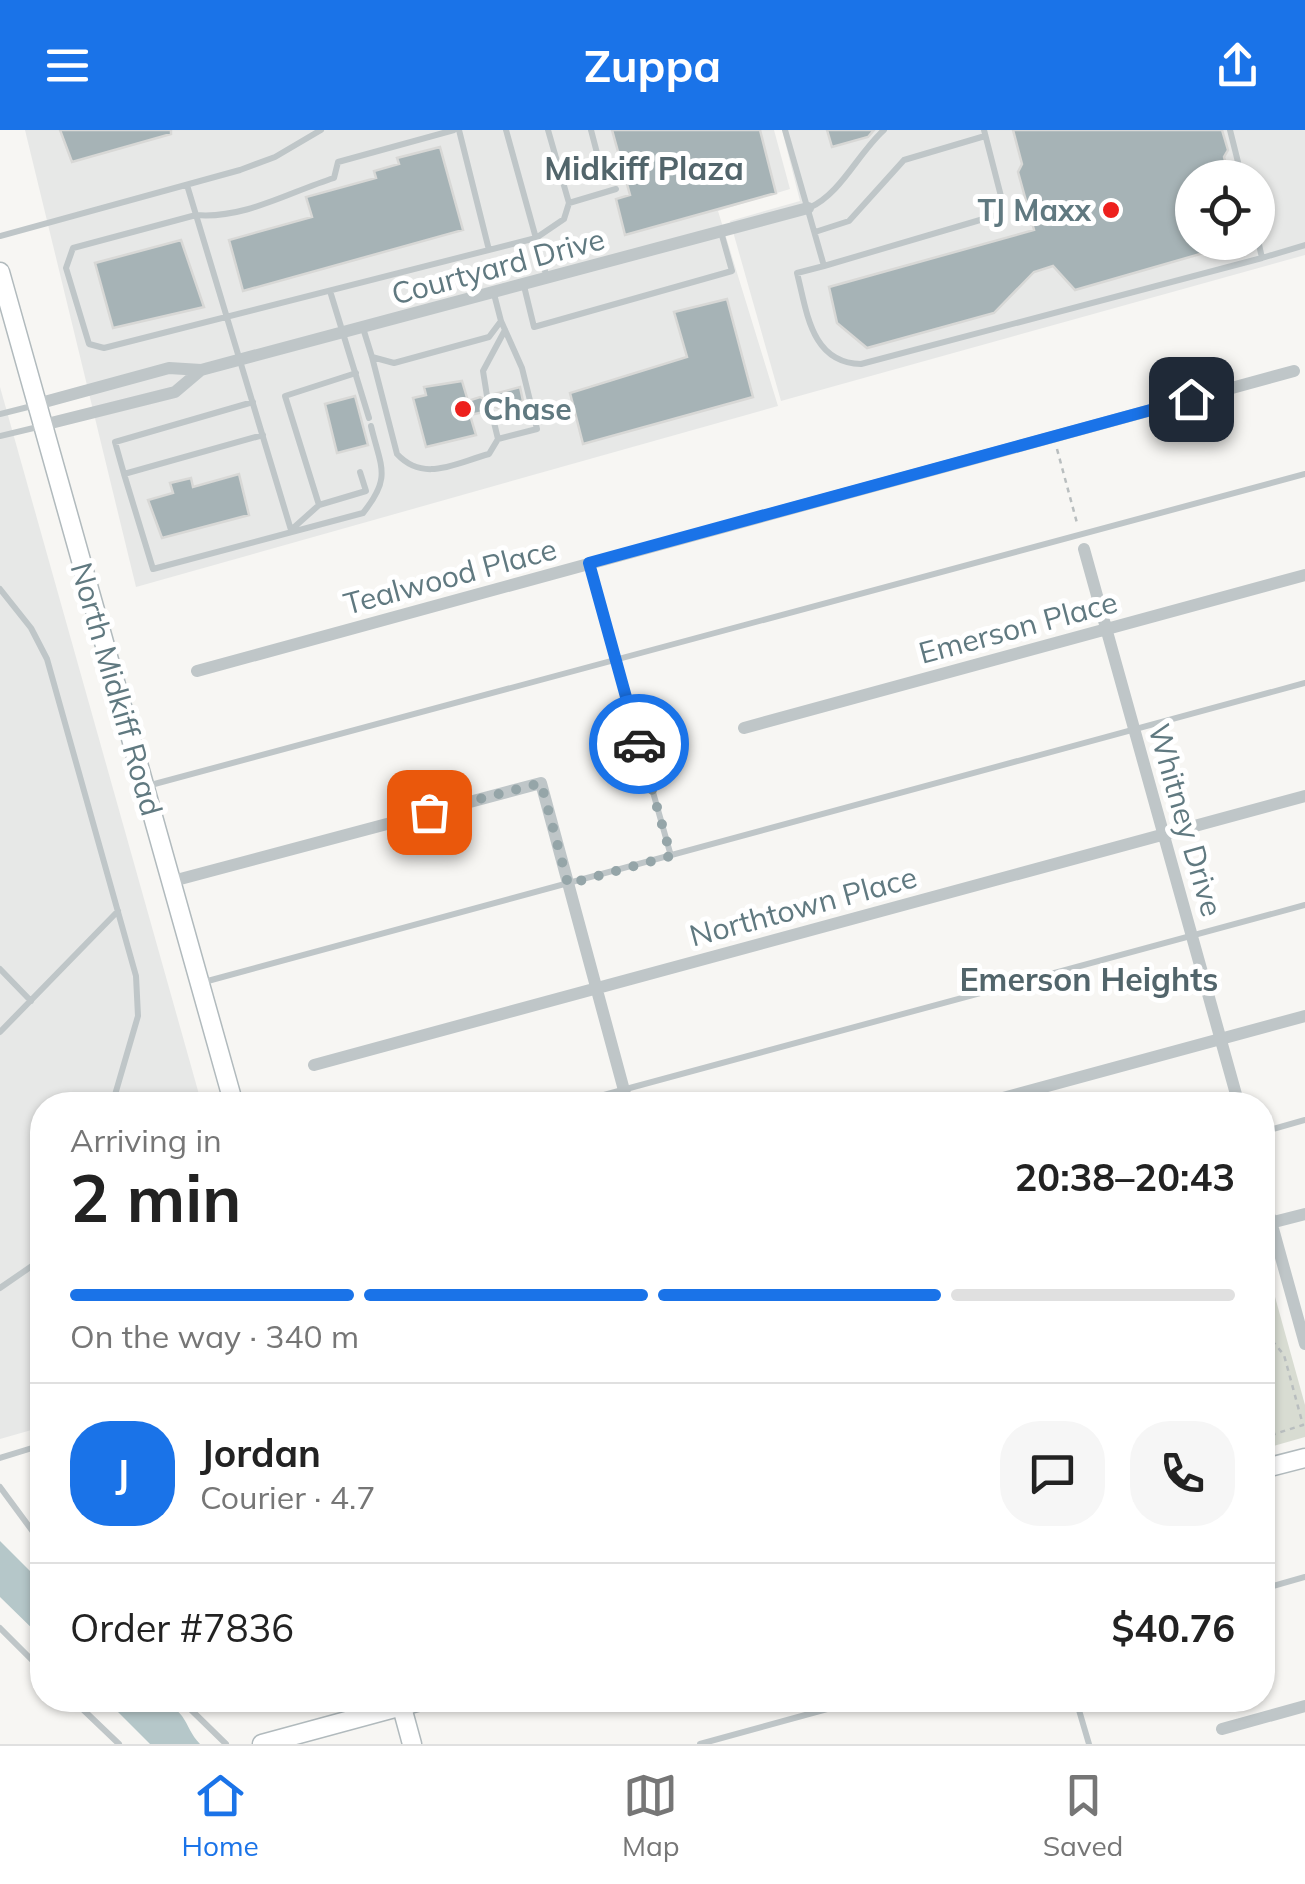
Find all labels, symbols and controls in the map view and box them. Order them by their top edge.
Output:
text: Zuppa [584,37,721,93]
icon: menu [40,38,95,93]
icon: share [1210,38,1265,93]
district label: Midkiff Plaza [544,148,744,188]
map controls [1175,160,1275,260]
button: locate [1175,160,1275,260]
place label: TJ Maxx [977,191,1092,229]
marker: TJ Maxx [1100,199,1122,221]
street label: Courtyard Drive [387,219,609,313]
pin [1149,357,1234,442]
icon: home [1164,372,1219,427]
place label: Chase [483,390,572,428]
marker: Chase [452,398,474,420]
street label: Tealwood Place [339,529,561,623]
street label: North Midkiff Road [63,558,171,820]
street label: Emerson Place [915,582,1121,672]
courier [589,694,689,794]
icon: car [612,717,667,772]
street label: Whitney Drive [1140,719,1232,921]
pin [387,770,472,855]
icon: bag [402,785,457,840]
street label: Northtown Place [685,857,921,955]
district label: Emerson Heights [960,959,1218,999]
text: Arriving in [70,1120,222,1160]
text: 20:38–20:43 [1015,1153,1235,1201]
text: 2 min [70,1157,241,1238]
text: On the way · 340 m [70,1316,359,1356]
button: chat [1000,1421,1105,1526]
button: phone [1130,1421,1235,1526]
text: Jordan [200,1429,321,1477]
text: J [116,1449,129,1497]
text: Courier · 4.7 [200,1477,376,1517]
text: Order #7836 [70,1604,294,1652]
text: $40.76 [1112,1604,1235,1652]
tab: Home [182,1768,259,1863]
tab: Map [622,1768,680,1863]
tab: Saved [1043,1768,1123,1863]

